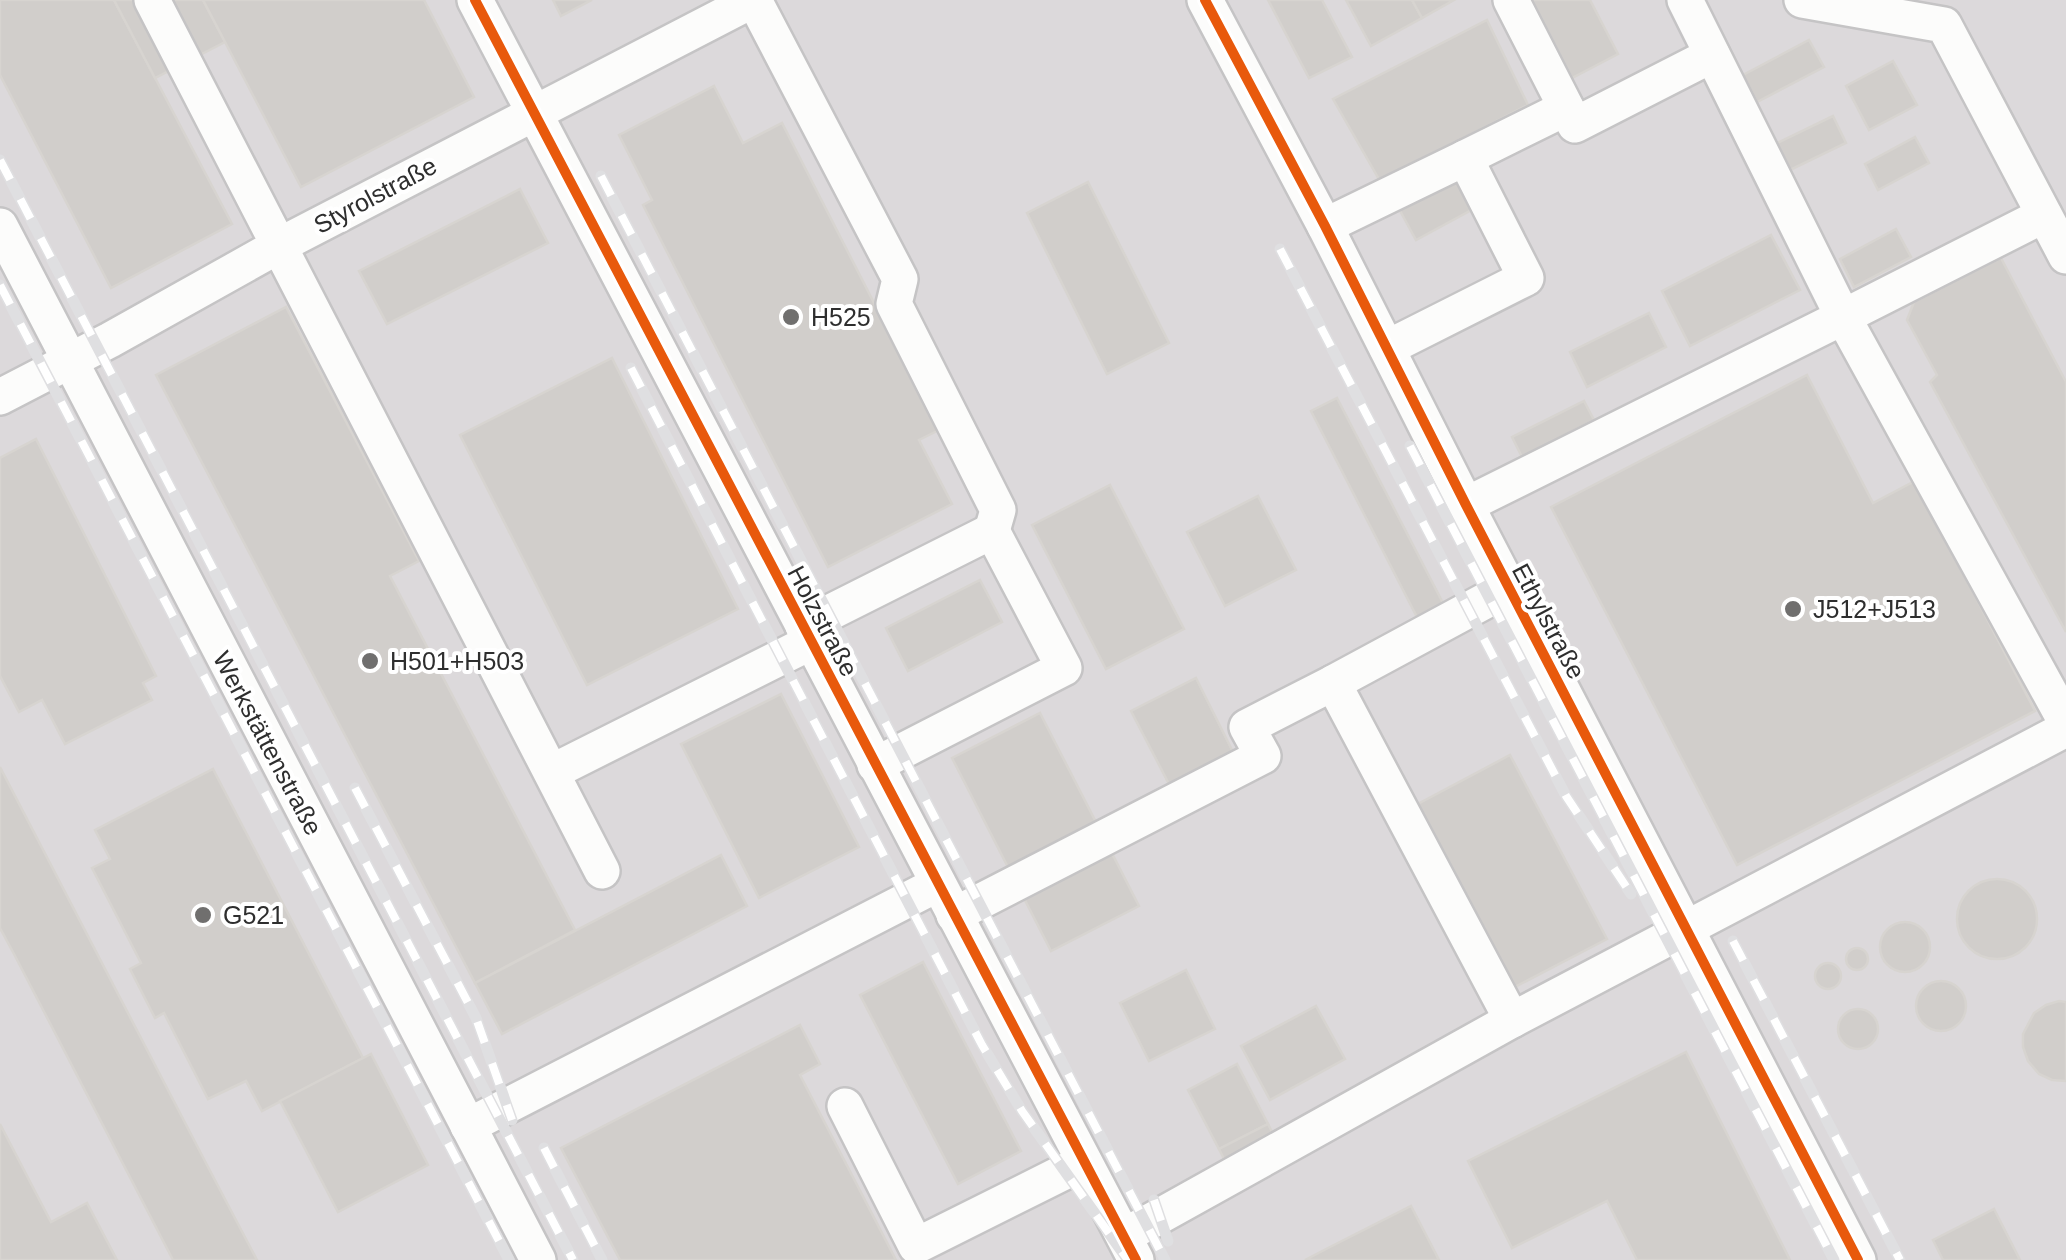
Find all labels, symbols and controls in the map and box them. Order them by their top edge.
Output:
street label: Styrolstraße [309,151,441,239]
place label: H525 [811,303,871,331]
marker: H525 [780,306,802,328]
street label: Ethylstraße [1507,559,1591,683]
street label: Holzstraße [782,561,864,681]
place label: J512+J513 [1813,595,1936,623]
marker: J512+J513 [1782,598,1804,620]
street label: Werkstättenstraße [208,646,328,840]
place label: H501+H503 [390,647,524,675]
marker: H501+H503 [359,650,381,672]
place label: G521 [223,901,284,929]
marker: G521 [192,904,214,926]

